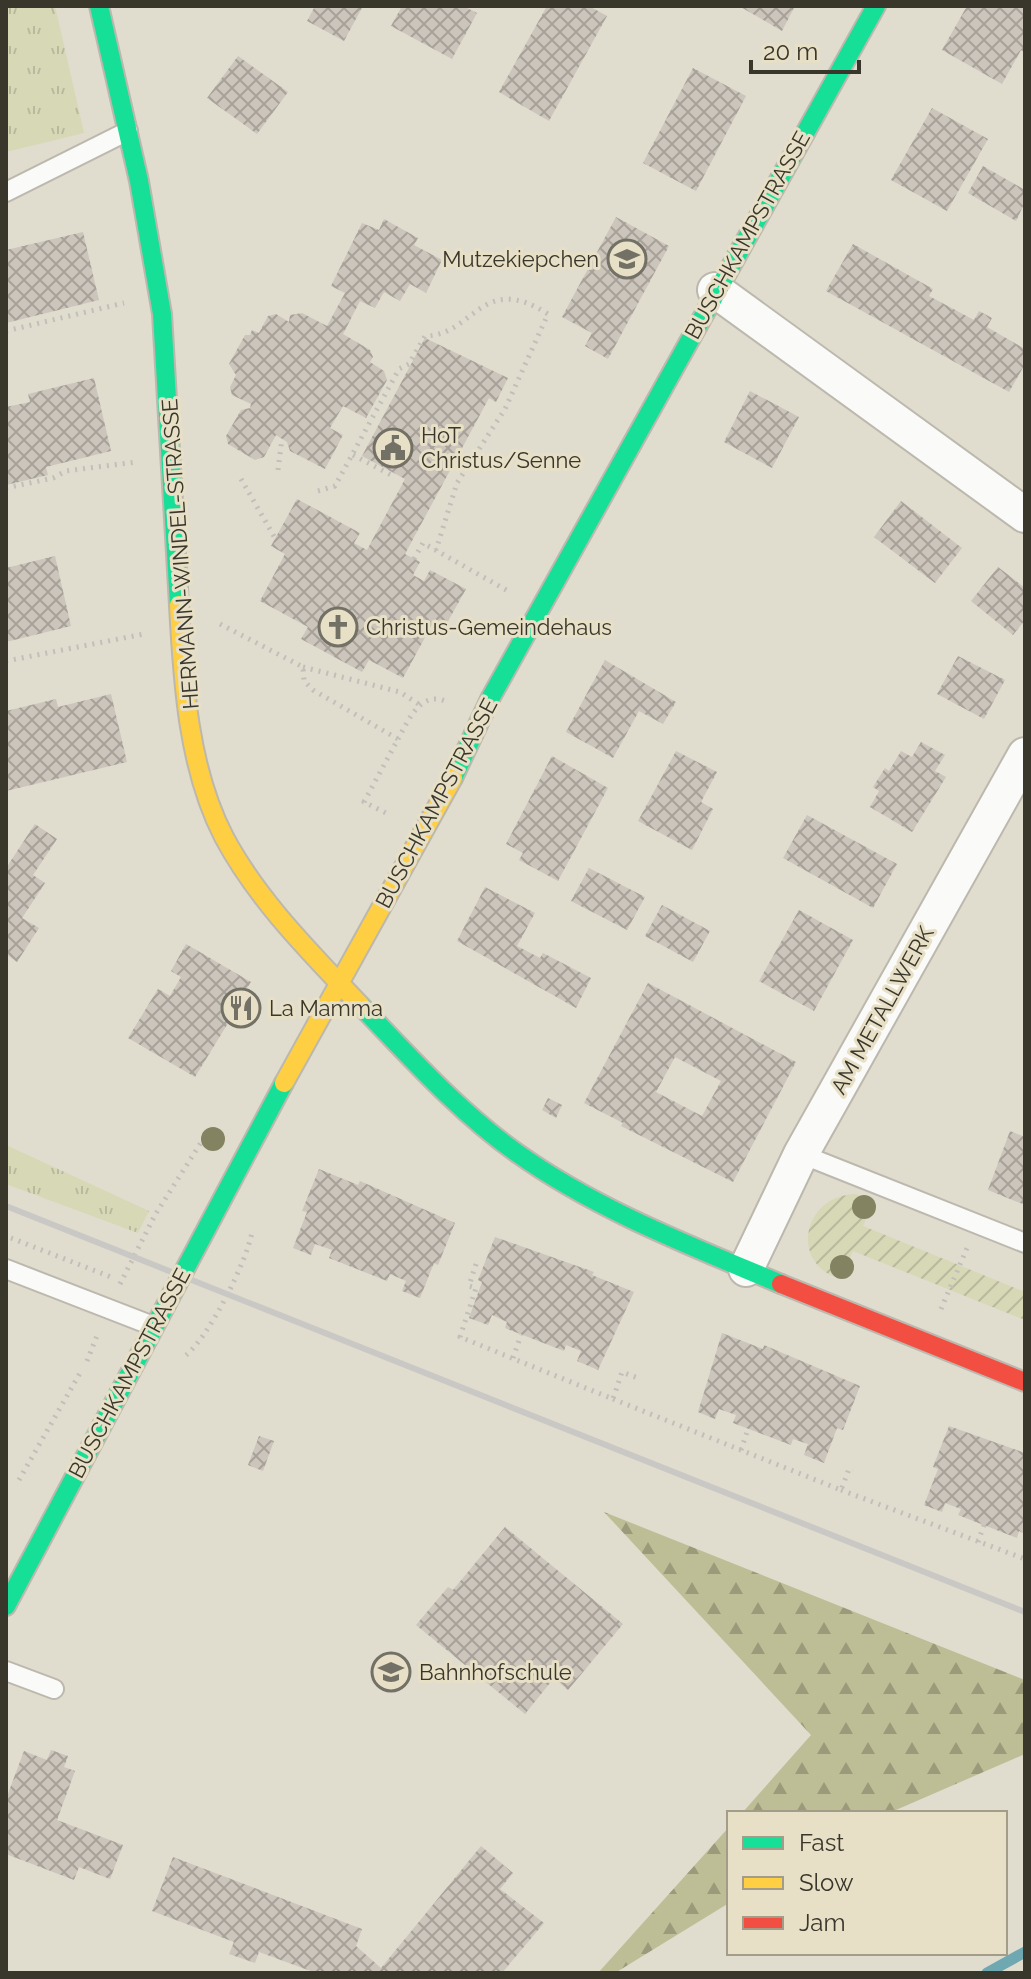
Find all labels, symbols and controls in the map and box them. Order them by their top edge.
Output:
scale bar [751,24,859,74]
text: 20 m [763,37,818,66]
street label: BUSCHKAMPSTRASSE [679,126,815,344]
school or university icon: Mutzekiepchen [606,238,648,280]
place label: Mutzekiepchen [442,246,599,272]
street label: HERMANN-WINDEL-STRASSE [156,398,204,710]
place label: HoT Christus/Senne [421,422,581,473]
public building icon: HoT Christus/Senne [372,427,414,469]
church icon: Christus-Gemeindehaus [317,606,359,648]
place label: Christus-Gemeindehaus [366,614,612,640]
street label: BUSCHKAMPSTRASSE [370,694,502,912]
street label: AM METALLWERK [825,921,939,1098]
restaurant icon: La Mamma [220,987,262,1029]
place label: La Mamma [269,995,383,1021]
street label: BUSCHKAMPSTRASSE [63,1264,195,1482]
school or university icon: Bahnhofschule [370,1651,412,1693]
place label: Bahnhofschule [419,1659,572,1685]
legend [727,1811,1007,1955]
text: Fast [799,1828,844,1857]
text: Slow [799,1868,854,1897]
text: Jam [799,1908,845,1937]

